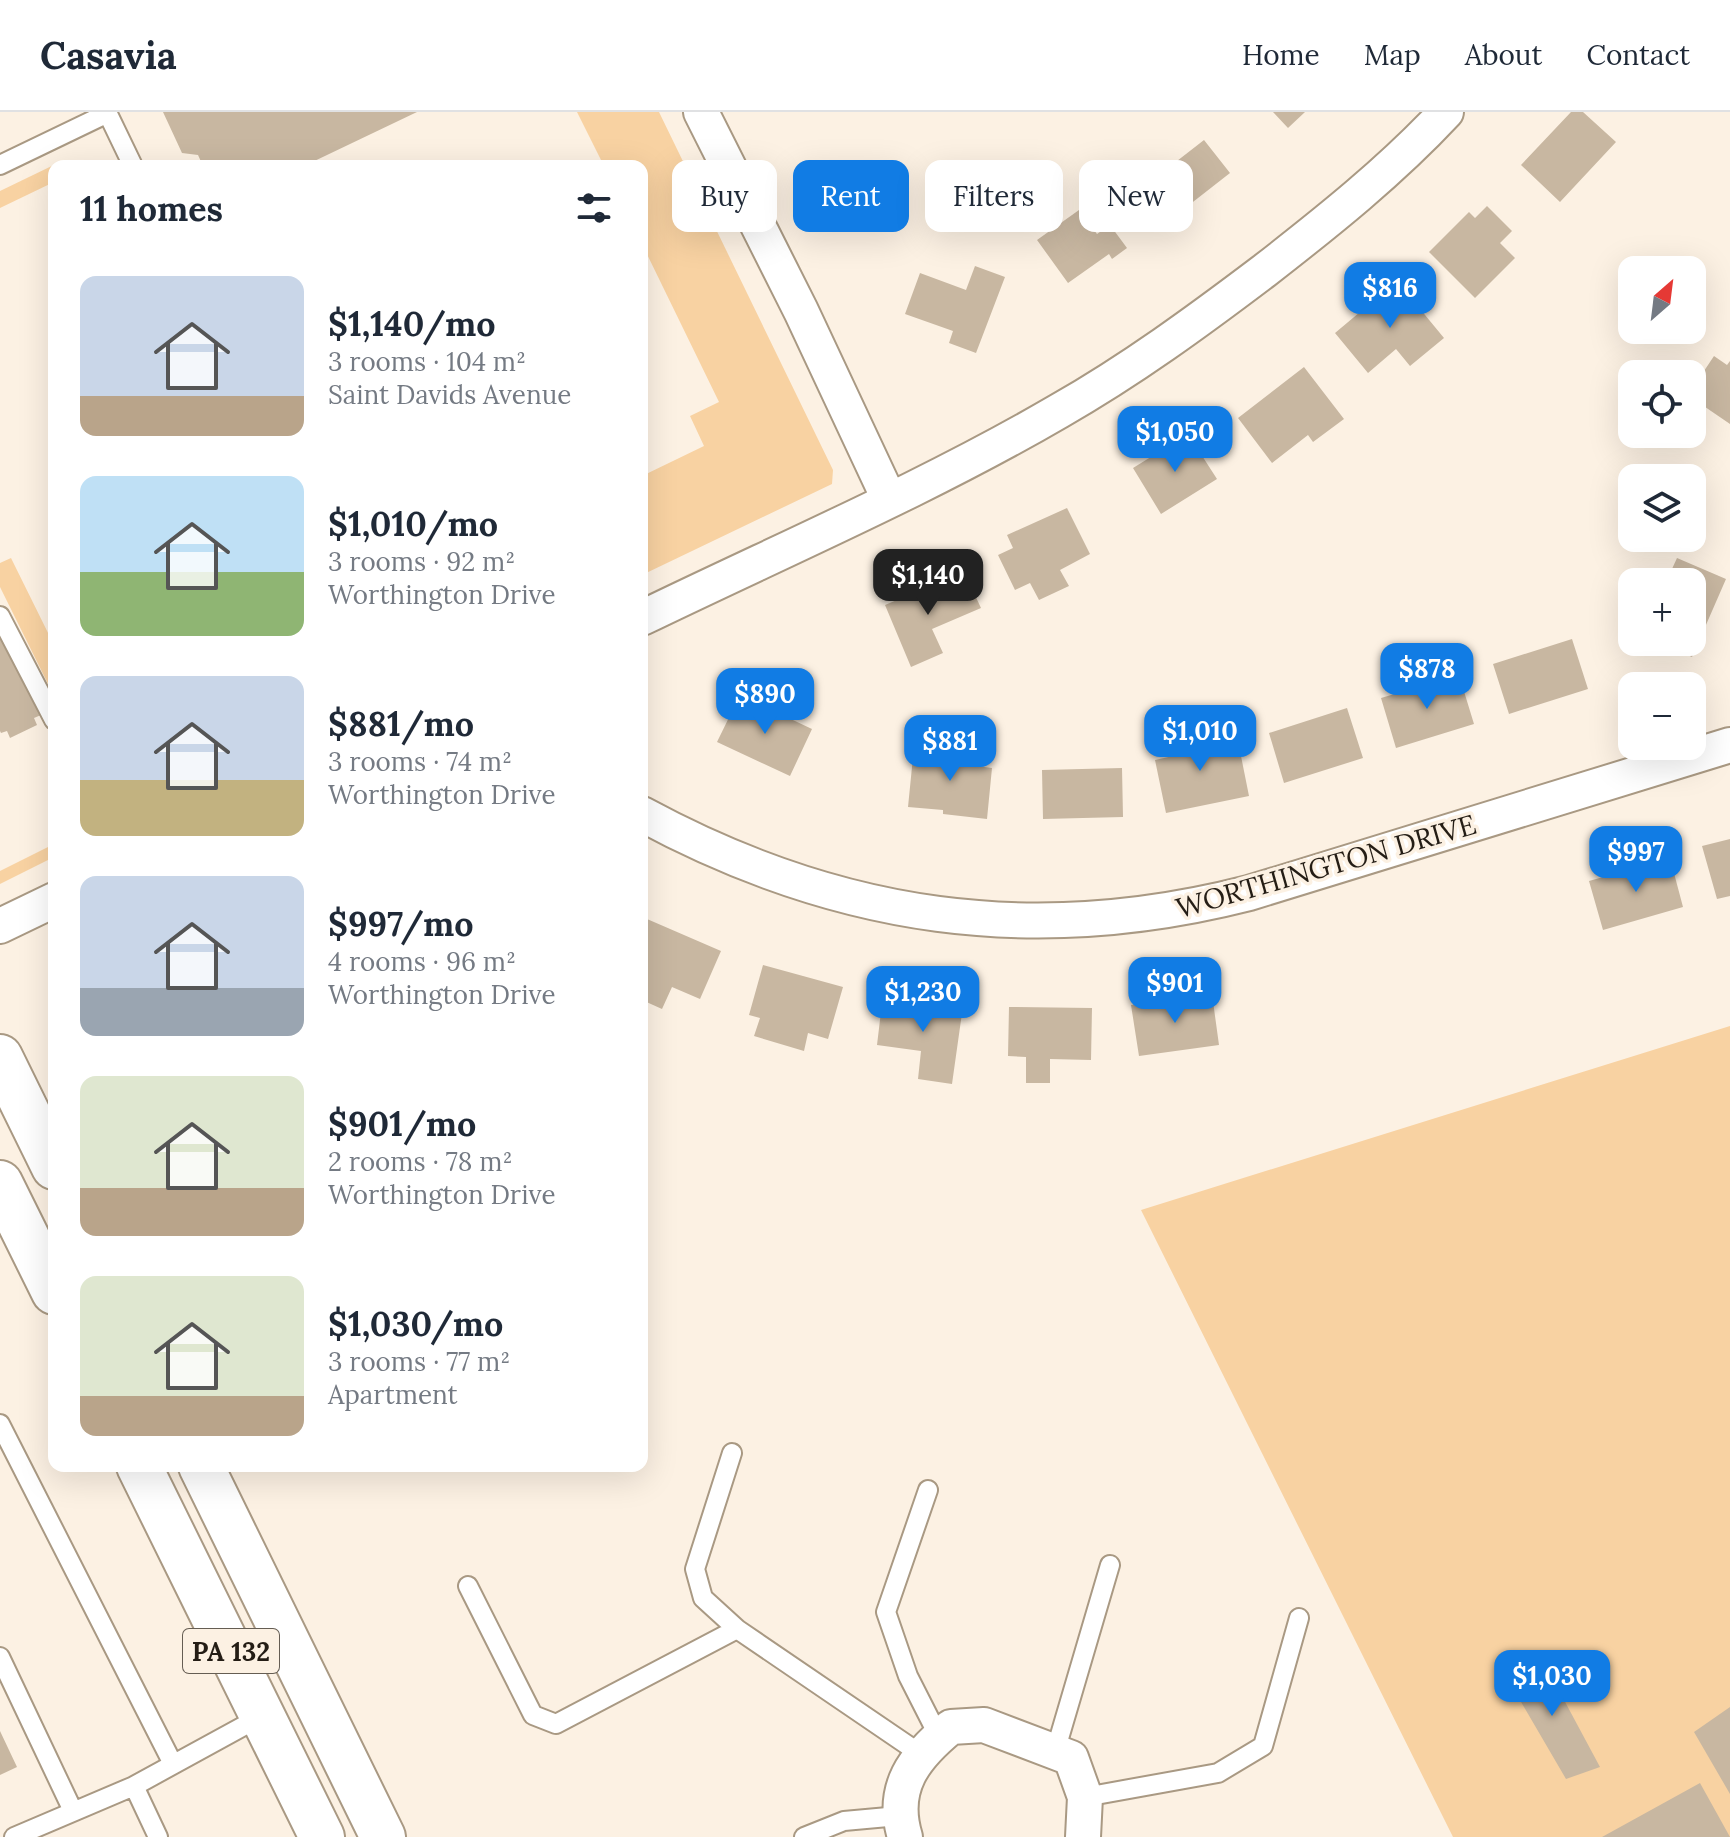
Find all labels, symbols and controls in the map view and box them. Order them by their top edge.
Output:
text: Casavia [40,31,177,79]
text: Home [1242,37,1320,73]
text: Map [1364,37,1421,73]
text: About [1465,37,1542,73]
text: Contact [1586,37,1690,73]
chip: Buy [672,160,777,232]
chip: Rent [793,160,909,232]
chip: Filters [925,160,1063,232]
chip: New [1079,160,1193,232]
icon: filters [572,186,616,230]
text: 11 homes [80,187,223,230]
north arrow [1618,256,1706,344]
map controls [1618,256,1706,760]
pin: $816 [1343,262,1437,330]
text: $816 [1362,271,1418,304]
text: $1,140/mo [328,302,495,345]
icon: home [144,308,240,404]
text: 3 rooms · 104 m² [328,345,526,378]
button: locate [1618,360,1706,448]
text: Saint Davids Avenue [328,378,571,411]
pin: $1,050 [1110,406,1240,474]
text: $1,050 [1135,415,1215,448]
button: layers [1618,464,1706,552]
text: $1,010/mo [328,502,498,545]
icon: home [144,508,240,604]
text: 3 rooms · 92 m² [328,545,515,578]
pin: $1,140 [863,549,993,617]
text: $1,140 [891,558,965,591]
button: + [1618,568,1706,656]
text: Worthington Drive [328,578,556,611]
pin: $878 [1380,643,1474,711]
text: $878 [1398,652,1456,685]
pin: $890 [718,668,812,736]
button: − [1618,672,1706,760]
text: $890 [734,677,796,710]
text: $881/mo [328,702,474,745]
pin: $1,010 [1135,705,1265,773]
icon: home [144,708,240,804]
text: $1,010 [1162,714,1238,747]
pin: $881 [903,715,997,783]
text: $881 [922,724,978,757]
text: 3 rooms · 74 m² [328,745,512,778]
text: Worthington Drive [328,778,556,811]
street label: WORTHINGTON DRIVE [1172,806,1480,926]
pin: $997 [1589,826,1683,894]
text: $997 [1607,835,1665,868]
text: $997/mo [328,902,474,945]
icon: home [144,908,240,1004]
text: 4 rooms · 96 m² [328,945,516,978]
pin: $901 [1128,957,1222,1025]
pin: $1,230 [858,966,988,1034]
text: $901 [1146,966,1204,999]
text: $1,230 [884,975,962,1008]
text: Worthington Drive [328,978,556,1011]
text: $901/mo [328,1102,476,1145]
icon: home [144,1108,240,1204]
text: 2 rooms · 78 m² [328,1145,512,1178]
text: Worthington Drive [328,1178,556,1211]
text: $1,030/mo [328,1302,503,1345]
icon: home [144,1308,240,1404]
text: 3 rooms · 77 m² [328,1345,510,1378]
text: Apartment [328,1378,458,1411]
road number: PA 132 [183,1629,279,1673]
pin: $1,030 [1487,1650,1617,1718]
text: $1,030 [1512,1659,1592,1692]

